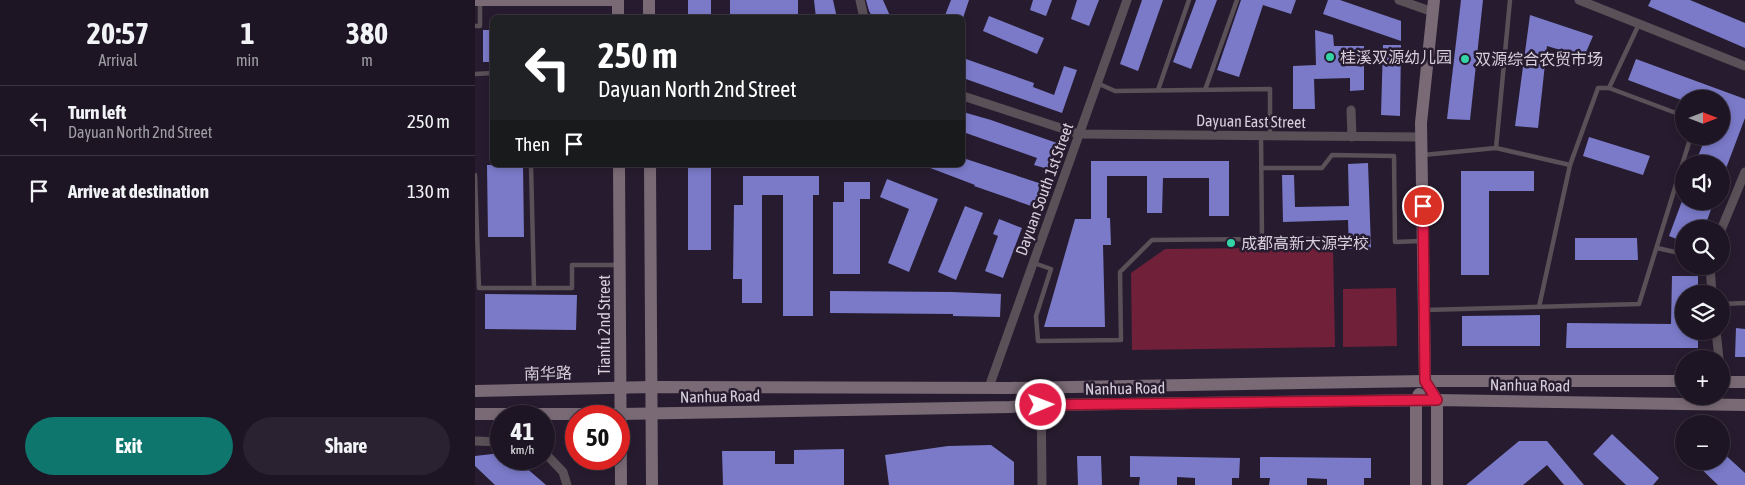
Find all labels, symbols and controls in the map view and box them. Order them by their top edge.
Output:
text: 20:57 [87,16,149,50]
text: 1 [240,16,255,50]
text: 380 [346,16,388,50]
icon: left [515,35,580,100]
text: 250 m [598,35,677,75]
place label: 桂溪双源幼儿园 [1340,48,1452,66]
place label: 双源综合农贸市场 [1475,50,1603,68]
text: Arrival [98,51,138,69]
text: min [236,51,259,69]
text: m [361,51,373,69]
marker: 桂溪双源幼儿园 [1324,51,1336,63]
marker: 双源综合农贸市场 [1459,53,1471,65]
text: Dayuan North 2nd Street [598,76,797,102]
north arrow [1675,90,1730,145]
map controls [1675,90,1730,470]
text: Turn left [68,101,126,123]
icon: left [25,107,53,135]
text: 250 m [407,110,450,132]
street label: Dayuan East Street [1196,111,1306,132]
street label: Dayuan South 1st Street [1012,120,1077,258]
text: Dayuan North 2nd Street [68,123,212,141]
icon: arrive [560,130,588,158]
text: Then [515,133,550,155]
button: sound [1675,155,1730,210]
icon: arrive [25,177,53,205]
text: Arrive at destination [68,180,209,202]
text: 130 m [407,180,450,202]
pin [1402,185,1444,227]
icon: arrive [1409,192,1437,220]
button: search [1675,220,1730,275]
place label: 成都高新大源学校 [1241,234,1369,252]
marker: 成都高新大源学校 [1225,237,1237,249]
street label: Tianfu 2nd Street [595,275,613,375]
button: layers [1675,285,1730,340]
button: + [1675,350,1730,405]
street label: 南华路 [524,364,572,382]
street label: Nanhua Road [1490,375,1570,395]
position arrow [1014,378,1066,430]
street label: Nanhua Road [1085,378,1165,398]
street label: Nanhua Road [680,386,760,406]
speed limit sign: 50 [565,405,630,470]
button: − [1675,415,1730,470]
button: Exit [25,417,233,475]
button: Share [243,417,450,475]
text: 41 [511,417,534,445]
text: km/h [511,443,534,457]

